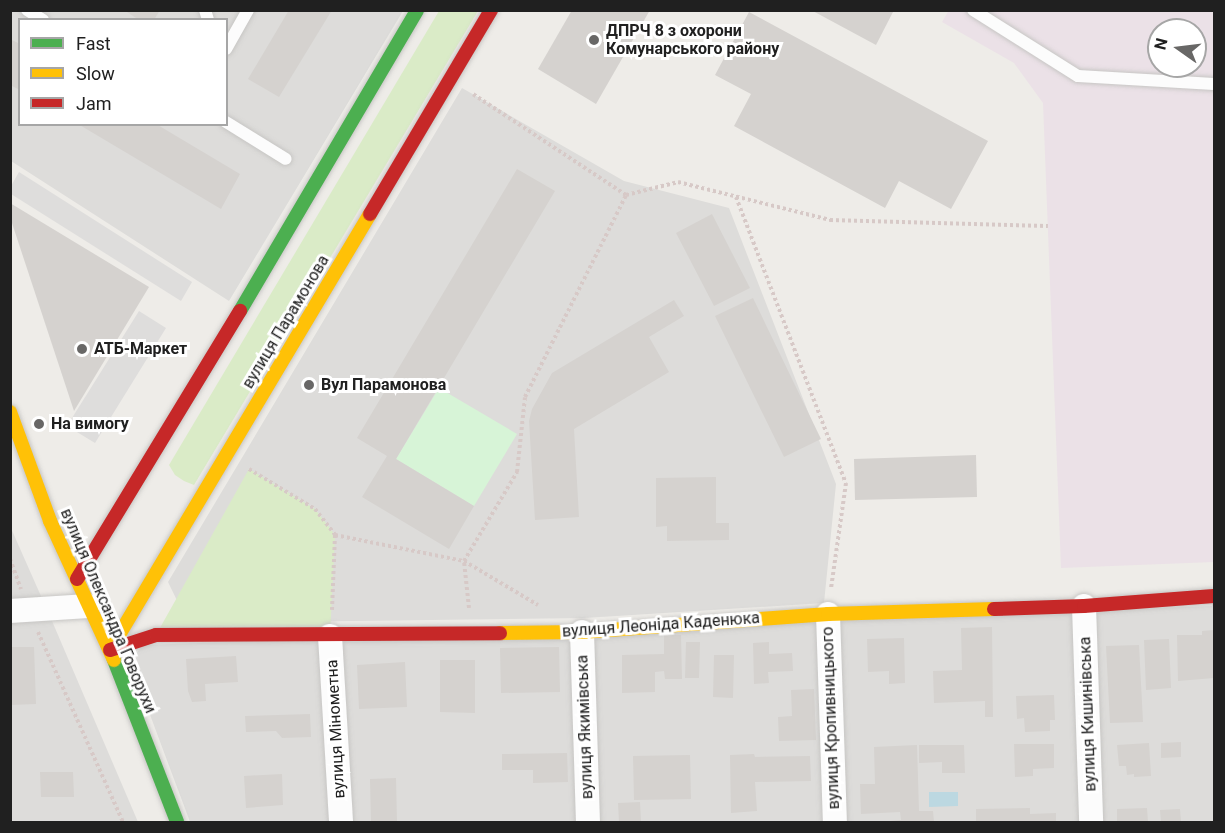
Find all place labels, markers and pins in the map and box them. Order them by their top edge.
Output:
place label: ДПРЧ 8 з охорони Комунарського району [606,21,779,59]
marker: ДПРЧ 8 з охорони Комунарського району [587,33,601,47]
place label: АТБ-Маркет [94,339,187,359]
marker: АТБ-Маркет [75,342,89,356]
place label: Вул Парамонова [321,375,446,395]
marker: Вул Парамонова [302,378,316,392]
place label: На вимогу [51,414,129,434]
marker: На вимогу [32,417,46,431]

